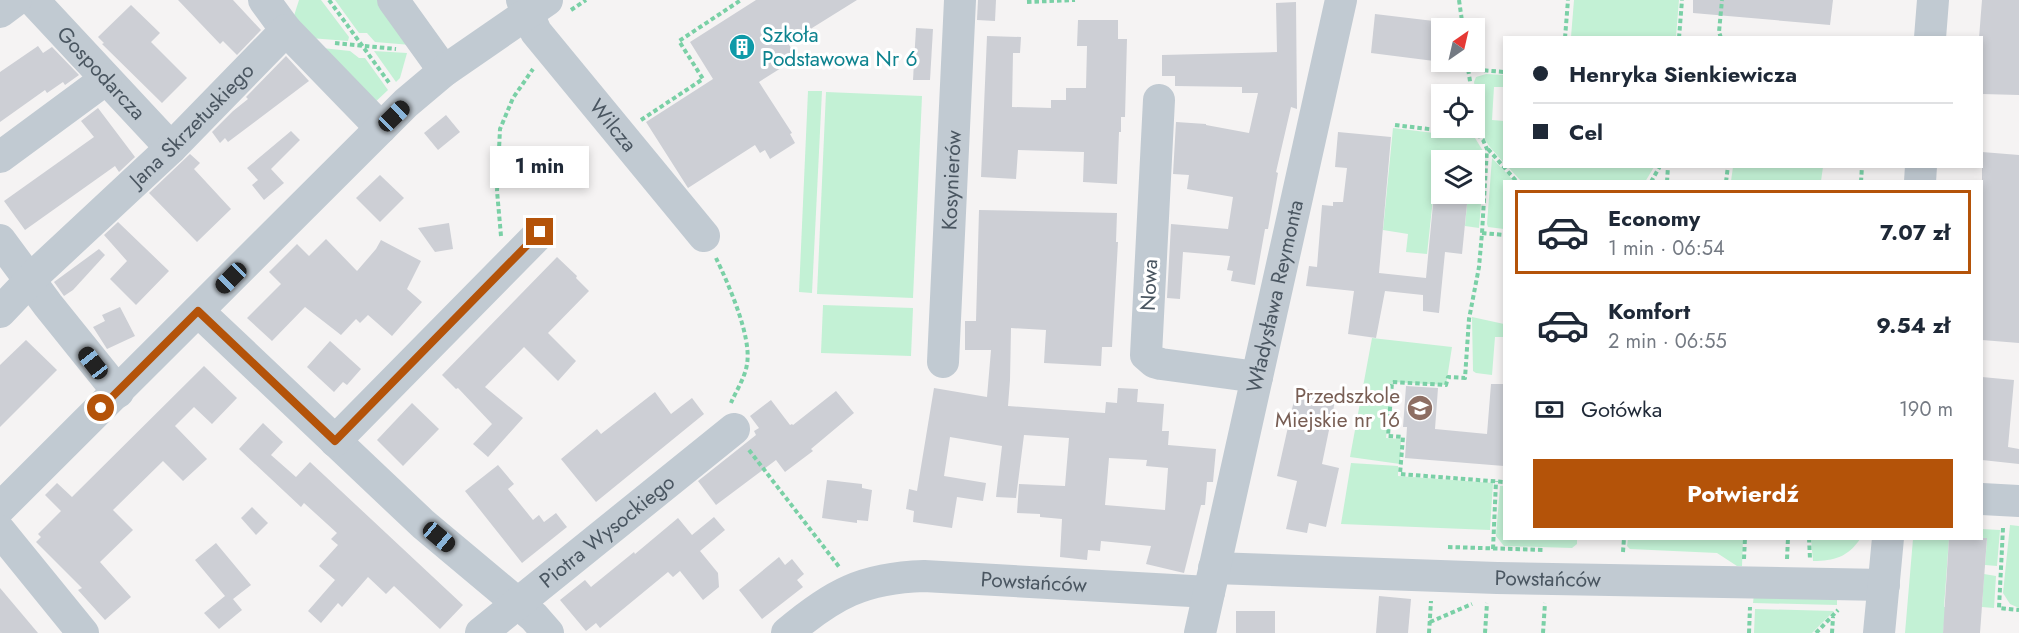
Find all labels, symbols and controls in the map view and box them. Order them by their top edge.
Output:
north arrow [1431,18,1485,72]
map controls [1431,18,1485,204]
street label: Gospodarcza [50,20,153,127]
place label: Szkoła Podstawowa Nr 6 [762,20,917,74]
building icon: Szkoła Podstawowa Nr 6 [727,32,757,62]
street label: Jana Skrzetuskiego [121,56,261,196]
text: Henryka Sienkiewicza [1569,58,1797,90]
button: locate [1431,84,1485,138]
street label: Wilcza [582,92,644,159]
car [375,97,413,135]
text: Cel [1569,116,1603,148]
street label: Kosynierów [934,129,969,231]
callout: 1 min [490,145,590,187]
button: layers [1431,150,1485,204]
text: 1 min [515,152,564,181]
street label: Władysława Reymonta [1239,197,1311,395]
text: Economy [1608,202,1700,234]
icon: car [1536,205,1590,259]
text: 7.07 zł [1880,216,1950,248]
route end [526,218,553,245]
text: 1 min · 06:54 [1608,234,1725,263]
street label: Nowa [1133,258,1165,312]
car [212,259,250,297]
text: Komfort [1608,295,1690,327]
icon: car [1536,298,1590,352]
text: 9.54 zł [1876,309,1950,341]
text: 2 min · 06:55 [1608,327,1727,356]
car [75,343,111,383]
place label: Przedszkole Miejskie nr 16 [1275,381,1400,435]
school or university icon: Przedszkole Miejskie nr 16 [1405,393,1435,423]
icon: cash [1533,393,1566,426]
text: Gotówka [1581,393,1662,425]
route start [87,394,114,421]
text: 190 m [1899,395,1953,424]
button: Potwierdź [1533,459,1953,528]
street label: Piotra Wysockiego [533,467,681,595]
car [419,519,459,555]
street label: Powstańców [1494,563,1602,595]
street label: Powstańców [980,564,1088,600]

